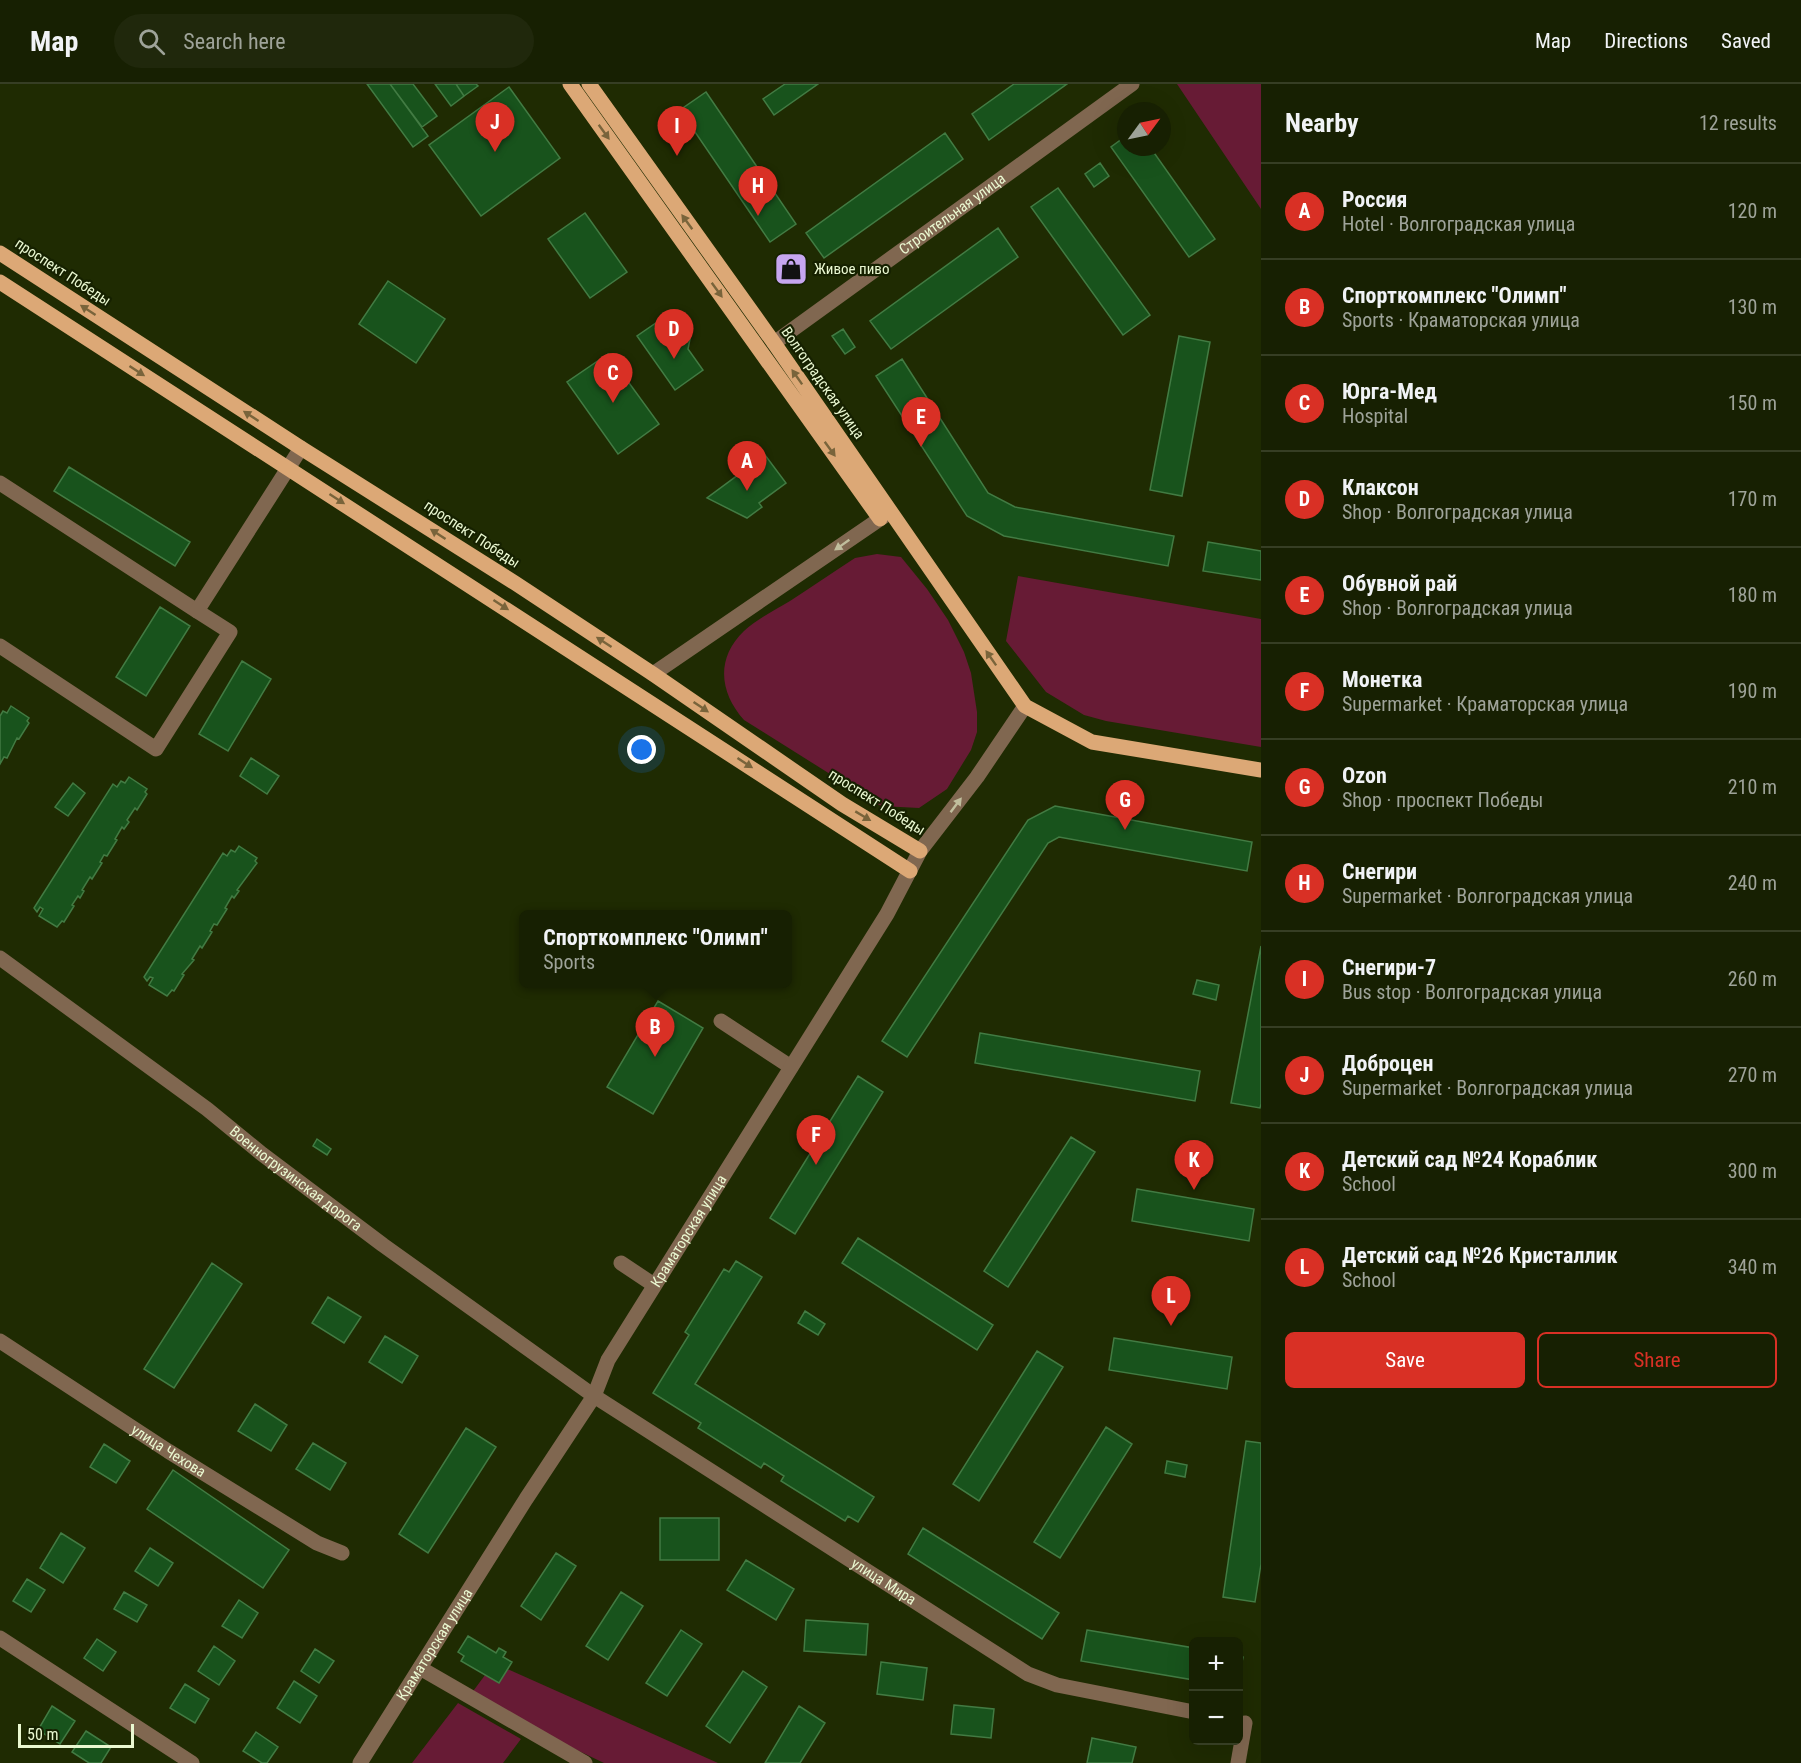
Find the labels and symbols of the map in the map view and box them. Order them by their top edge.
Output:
north arrow [1117,102,1171,156]
pin: J [476,103,514,152]
pin: I [658,106,696,156]
one-way arrow [598,123,610,139]
pin: H [738,166,777,216]
street label: Строительная улица [896,170,1009,259]
one-way arrow [681,214,693,230]
street label: проспект Победы [12,234,114,310]
shop icon: Живое пиво [773,251,809,287]
place label: Живое пиво [814,260,889,278]
one-way arrow [711,282,723,298]
one-way arrow [80,304,96,315]
pin: D [654,310,694,359]
street label: Волгоградская улица [778,323,868,443]
pin: C [594,354,632,403]
one-way arrow [129,365,146,376]
one-way arrow [792,369,803,385]
pin: E [902,398,940,447]
one-way arrow [244,410,260,422]
one-way arrow [824,441,836,457]
pin: A [728,442,766,491]
one-way arrow [329,494,345,505]
street label: проспект Победы [421,496,523,572]
one-way arrow [430,528,446,539]
one-way arrow [835,539,851,551]
one-way arrow [493,599,509,610]
one-way arrow [597,636,613,648]
one-way arrow [986,650,997,666]
one-way arrow [693,701,709,713]
your location [627,735,656,764]
one-way arrow [736,757,752,769]
street label: проспект Победы [825,765,929,839]
pin: G [1106,780,1144,830]
one-way arrow [950,797,962,813]
one-way arrow [855,811,871,822]
pin: B [636,1008,674,1057]
pin: F [796,1116,836,1165]
street label: Военногрузинская дорога [226,1122,366,1235]
pin: K [1174,1140,1214,1190]
street label: Краматорская улица [647,1172,731,1291]
pin: L [1152,1276,1190,1326]
street label: улица Чехова [128,1420,209,1481]
street label: улица Мира [848,1554,919,1609]
street label: Краматорская улица [393,1585,476,1704]
scale bar [18,1721,134,1748]

